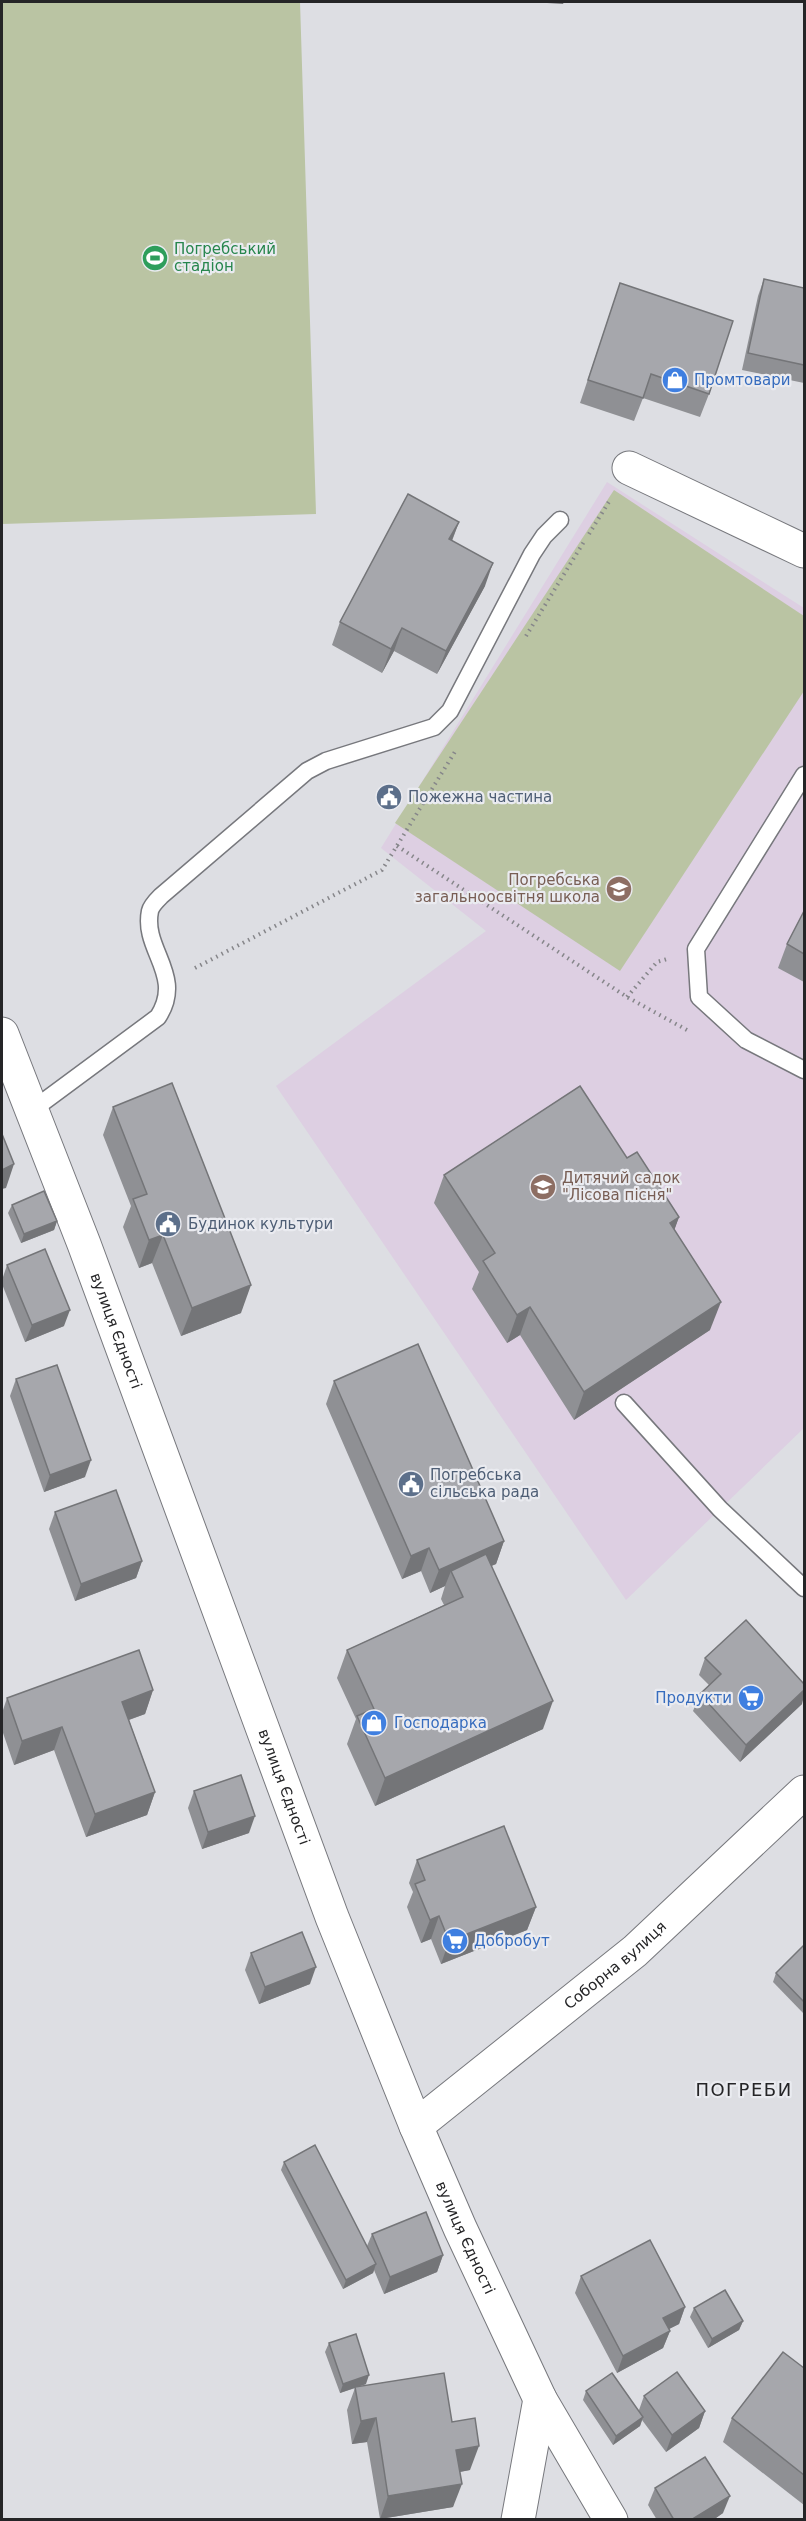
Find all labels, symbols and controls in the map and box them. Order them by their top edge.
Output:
place label: Погребський стадіон [174,240,276,275]
sports icon: Погребський стадіон [140,243,170,273]
shop icon: Промтовари [660,365,690,395]
place label: Промтовари [694,371,791,389]
public building icon: Пожежна частина [374,782,404,812]
place label: Пожежна частина [408,788,552,806]
place label: Погребська загальноосвітня школа [415,871,600,906]
school or university icon: Погребська загальноосвітня школа [604,874,634,904]
place label: Дитячий садок "Лісова пісня" [562,1169,680,1204]
school or university icon: Дитячий садок "Лісова пісня" [528,1172,558,1202]
public building icon: Будинок культури [153,1209,183,1239]
place label: Будинок культури [188,1215,333,1233]
street label: вулиця Єдності [86,1270,146,1391]
place label: Погребська сільська рада [430,1466,539,1501]
public building icon: Погребська сільська рада [396,1469,426,1499]
supermarket icon: Продукти [736,1683,766,1713]
place label: Продукти [655,1689,732,1707]
shop icon: Господарка [359,1708,389,1738]
place label: Господарка [394,1714,487,1732]
street label: вулиця Єдності [254,1726,314,1847]
street label: Соборна вулиця [560,1917,670,2013]
supermarket icon: Добробут [440,1926,470,1956]
place label: Добробут [474,1932,550,1950]
district label: ПОГРЕБИ [695,2079,793,2100]
street label: вулиця Єдності [432,2178,499,2297]

